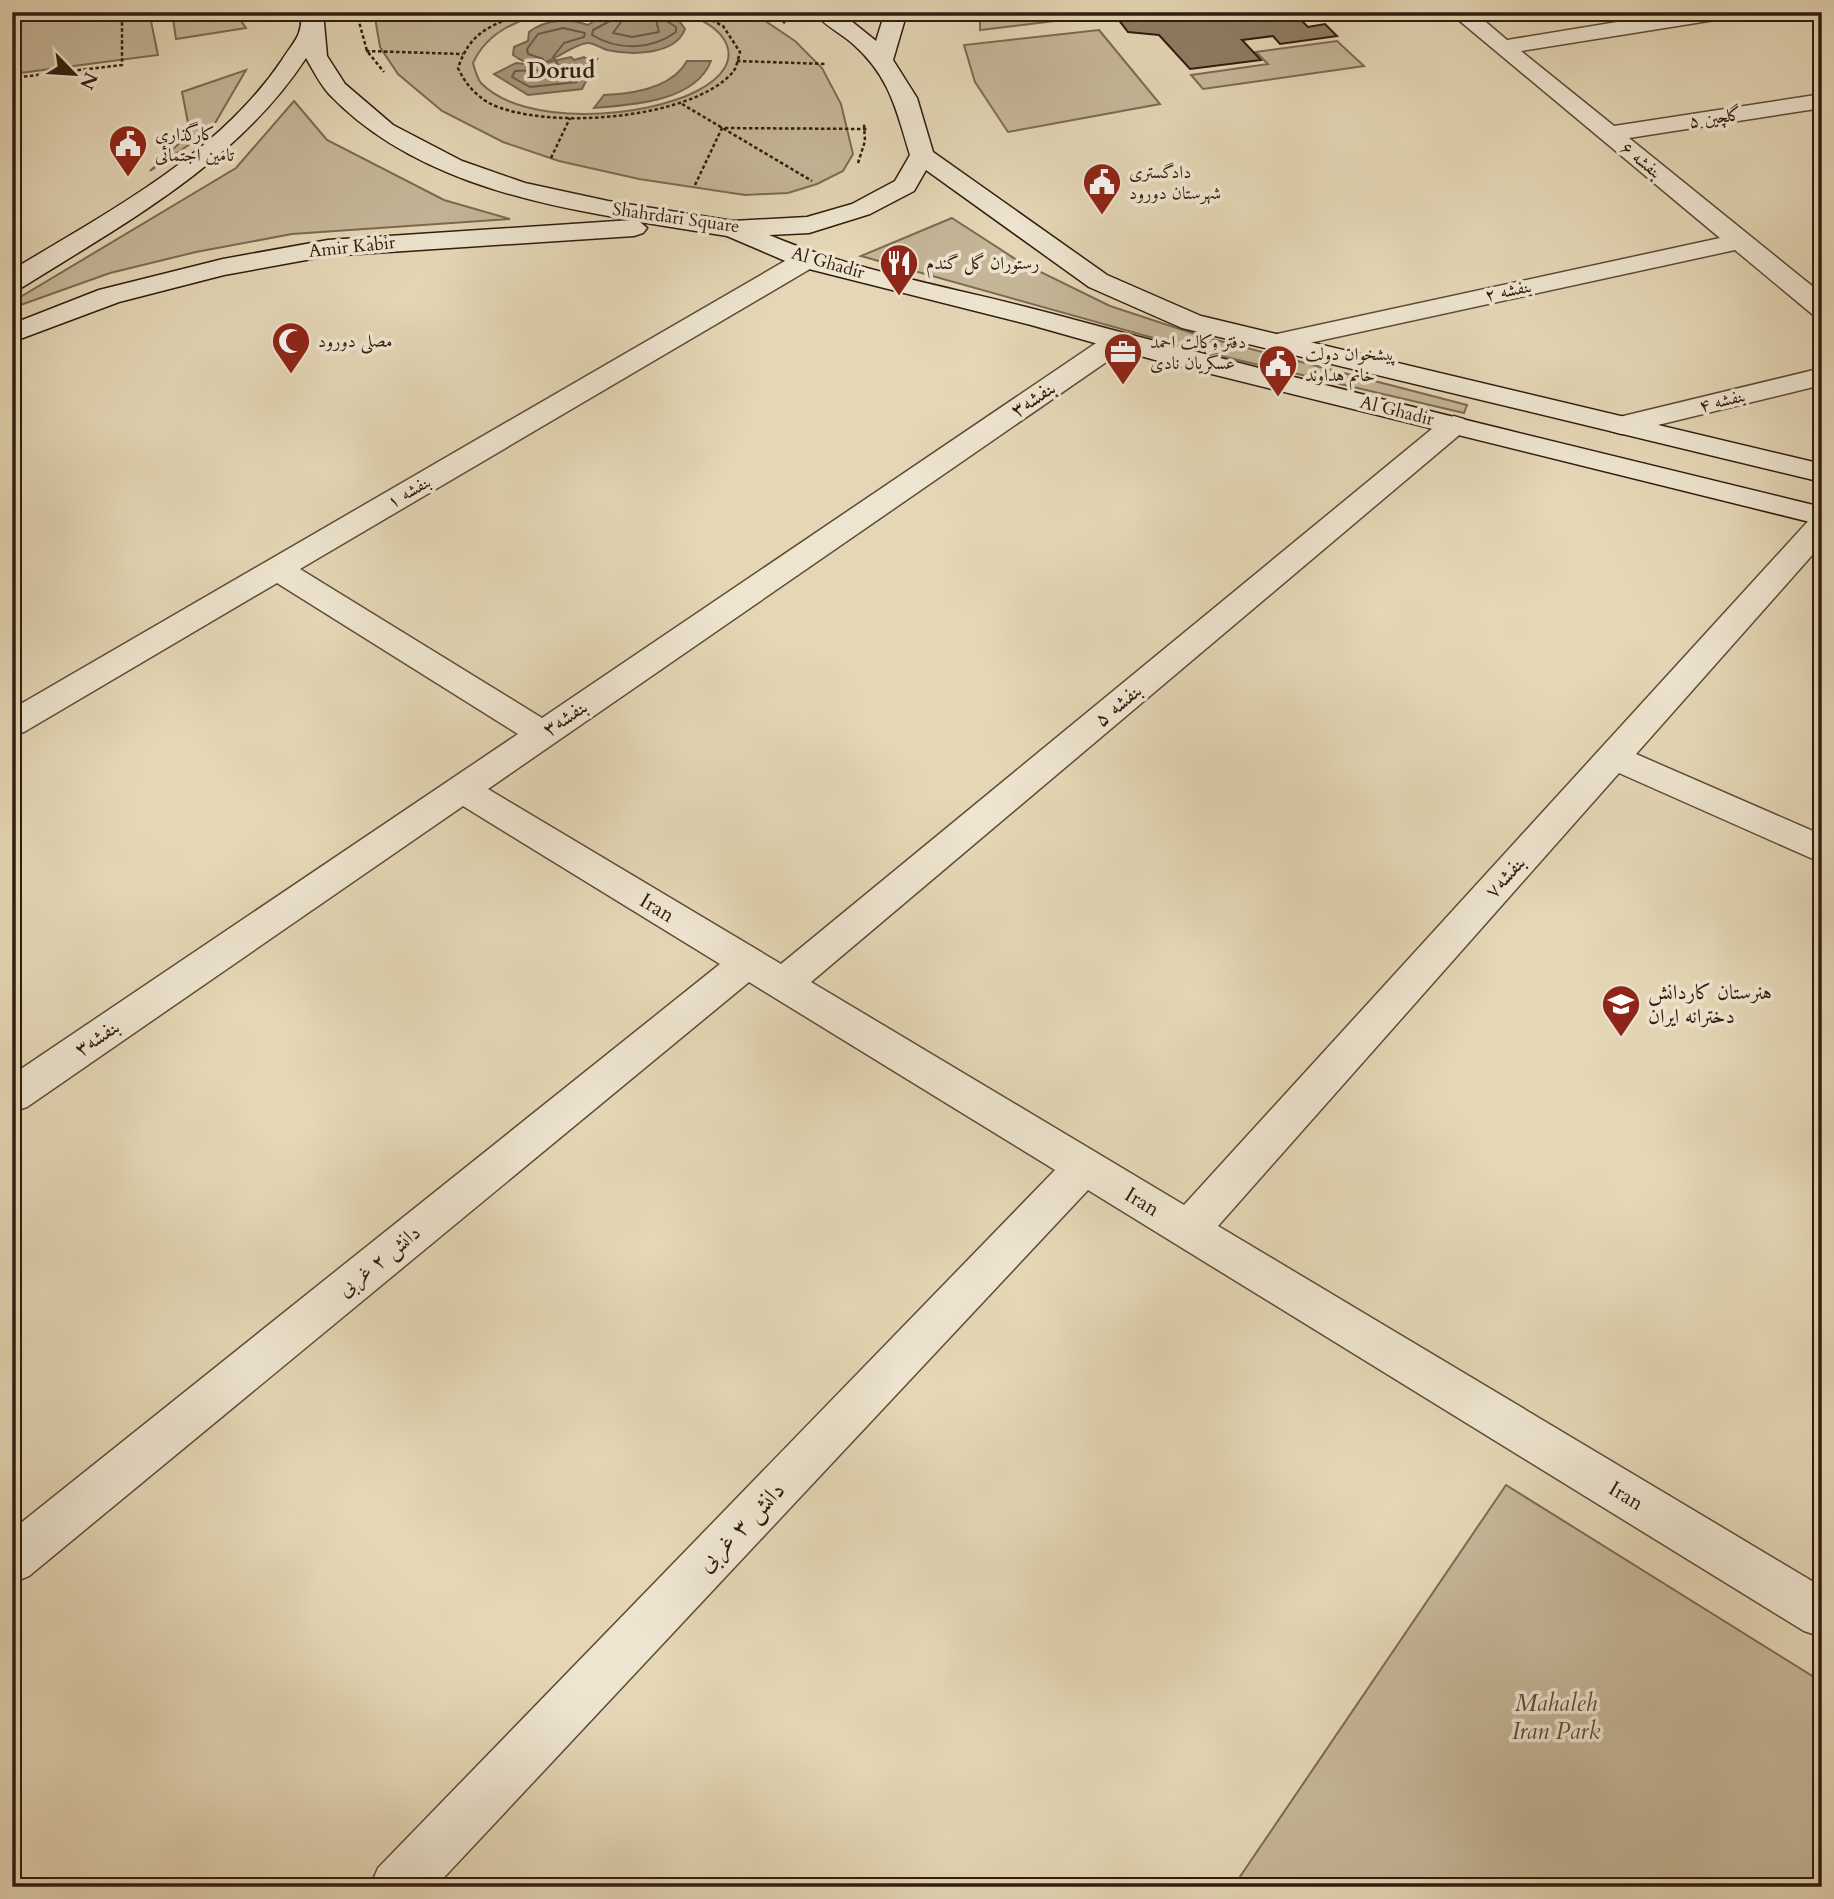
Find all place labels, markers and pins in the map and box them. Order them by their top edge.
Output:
place label: کارگذاری تامین اجتمائی [155,121,234,168]
public building icon: کارگذاری تامین اجتمائی [107,123,149,178]
place label: دادگستری شهرستان دورود [1129,160,1221,206]
public building icon: دادگستری شهرستان دورود [1081,161,1123,216]
restaurant icon: رستوران گل گندم [878,242,920,297]
place label: رستوران گل گندم [926,251,1039,279]
mosque icon: مصلی دورود [270,320,312,375]
place label: مصلی دورود [318,329,393,354]
place label: دفتر وکالت احمد عسگریان نادی [1150,330,1246,376]
office icon: دفتر وکالت احمد عسگریان نادی [1102,331,1144,386]
place label: پیشخوان دولت خانم هداوند [1305,342,1396,391]
public building icon: پیشخوان دولت خانم هداوند [1257,343,1299,398]
place label: هنرستان کاردانش دخترانه ایران [1648,978,1772,1031]
school or university icon: هنرستان کاردانش دخترانه ایران [1600,983,1642,1038]

